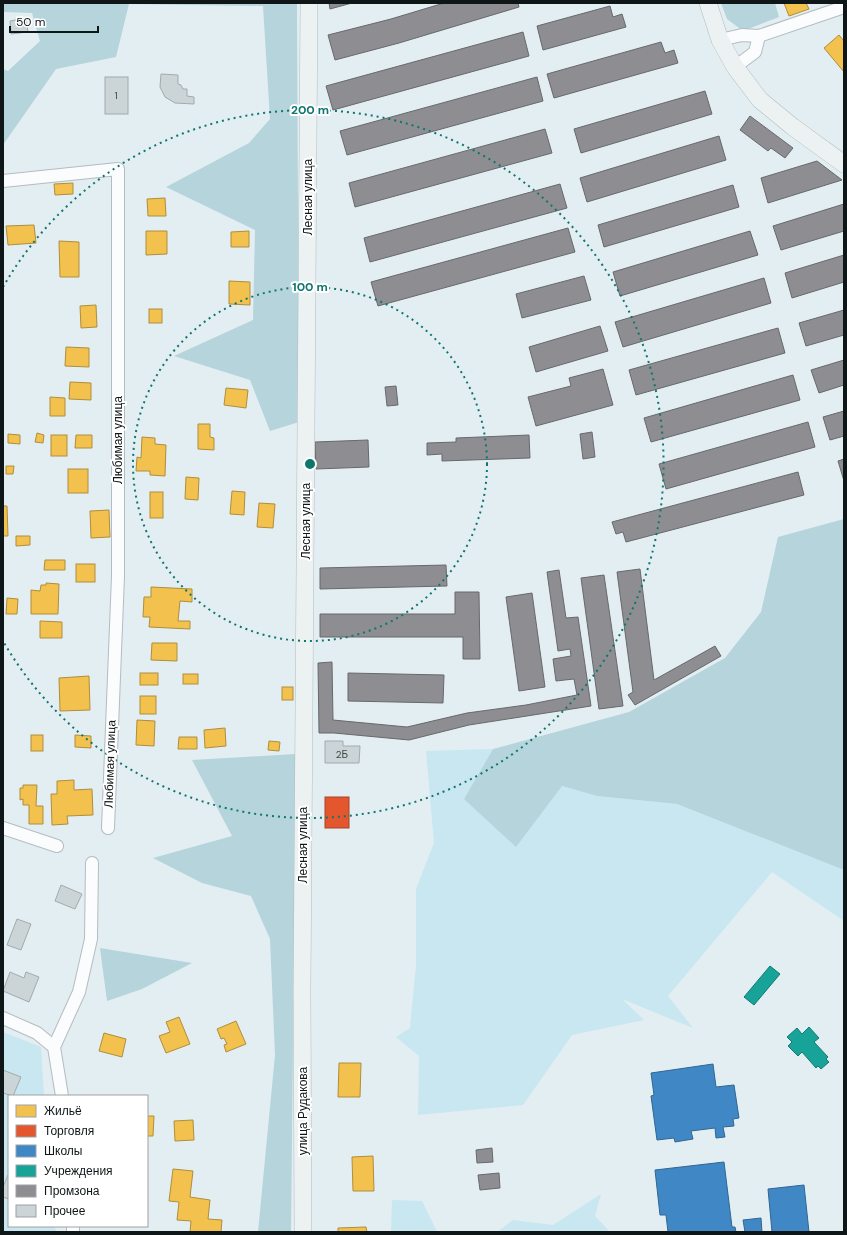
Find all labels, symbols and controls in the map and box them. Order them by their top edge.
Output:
scale bar [10,8,98,34]
text: 50 m [16,14,45,30]
house number: 1 [114,89,118,102]
text: 200 m [291,102,329,118]
street label: Лесная улица [300,158,316,235]
text: 100 m [292,279,328,295]
street label: Любимая улица [110,396,126,484]
centre of rings [303,457,317,471]
street label: Лесная улица [298,482,314,559]
street label: Любимая улица [100,719,120,808]
house number: 2Б [336,748,349,761]
street label: Лесная улица [295,806,311,883]
street label: улица Рудакова [295,1066,311,1155]
legend [8,1095,148,1227]
text: Жильё [44,1103,82,1119]
text: Торговля [44,1123,94,1139]
text: Школы [44,1143,82,1159]
text: Учреждения [44,1163,113,1179]
text: Промзона [44,1183,100,1199]
text: Прочее [44,1203,86,1219]

